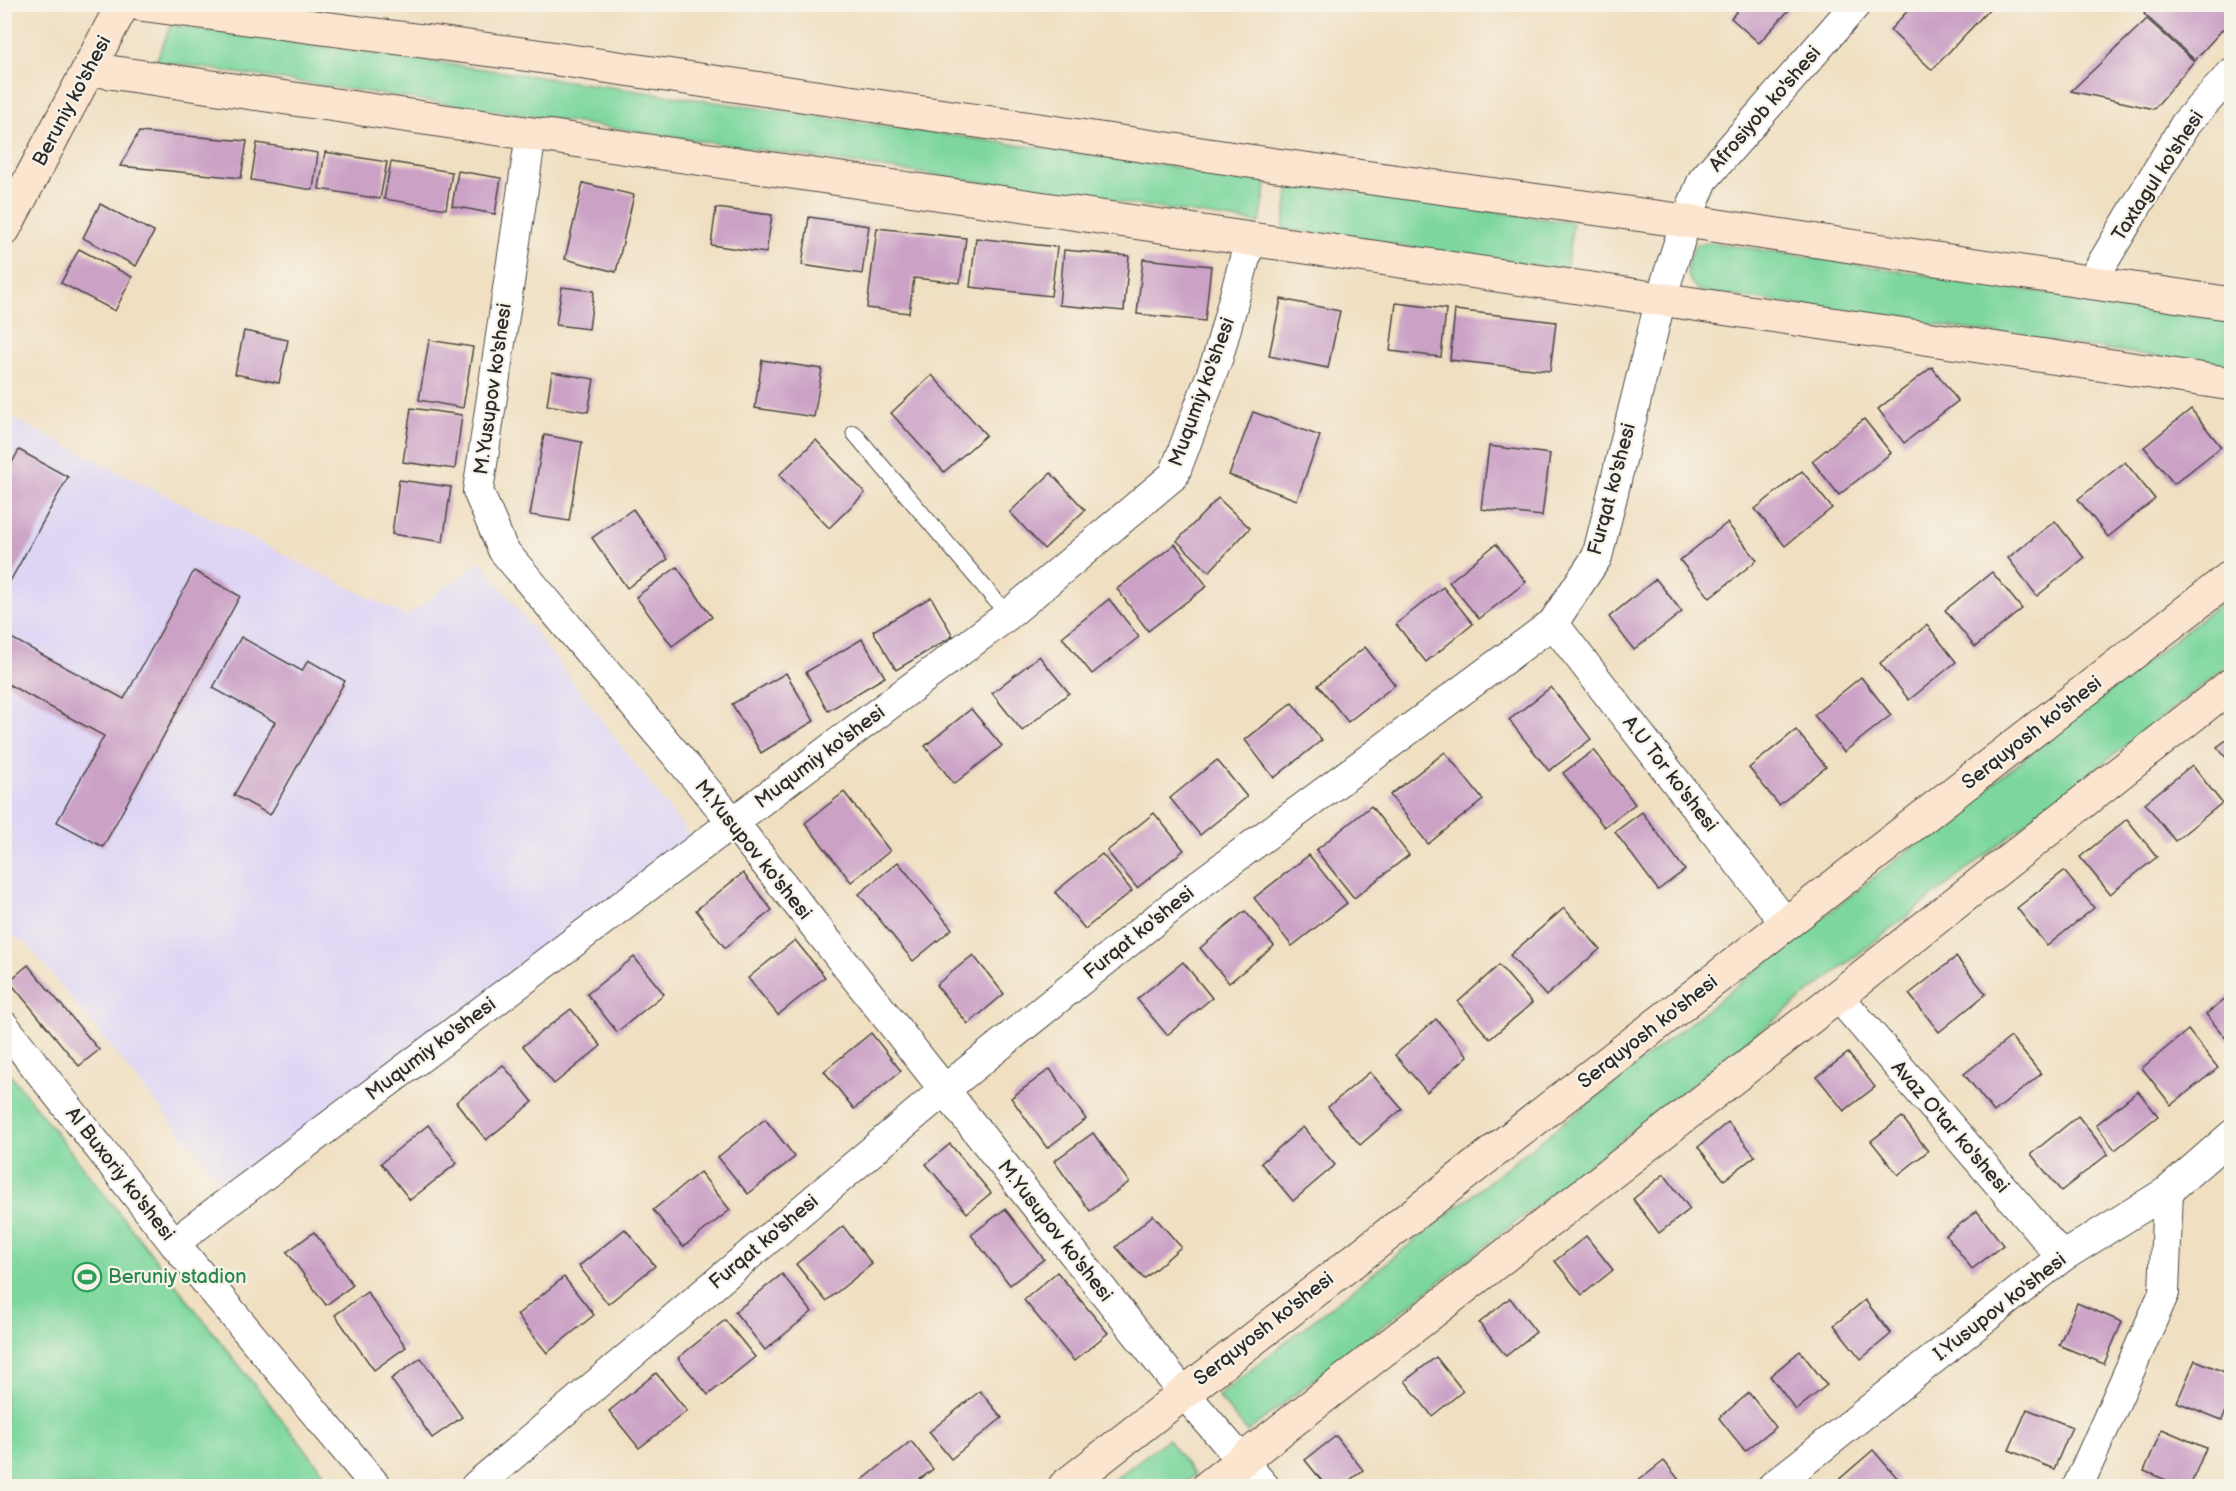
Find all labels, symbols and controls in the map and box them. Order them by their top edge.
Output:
street label: Beruniy ko'shesi [28,32,116,170]
street label: Afrosiyob ko'shesi [1704,41,1826,177]
street label: Taxtagul ko'shesi [2107,106,2209,246]
street label: M.Yusupov ko'shesi [469,302,517,476]
street label: Muqumiy ko'shesi [1164,314,1240,470]
street label: Furqat ko'shesi [1583,421,1641,557]
street label: Serquyosh ko'shesi [1957,671,2107,795]
street label: Muqumiy ko'shesi [750,700,890,814]
street label: A.U Tor ko'shesi [1617,711,1723,837]
street label: M.Yusupov ko'shesi [689,775,817,925]
street label: Furqat ko'shesi [1079,881,1199,985]
street label: Serquyosh ko'shesi [1573,970,1723,1094]
street label: Muqumiy ko'shesi [361,992,501,1106]
street label: Avaz O'tar ko'shesi [1886,1056,2014,1198]
street label: Al Buxoriy ko'shesi [60,1102,180,1246]
street label: M.Yusupov ko'shesi [992,1155,1118,1307]
street label: Furqat ko'shesi [704,1189,824,1295]
street label: I.Yusupov ko'shesi [1929,1248,2071,1366]
sports icon: Beruniy stadion [71,1261,103,1293]
place label: Beruniy stadion [108,1265,247,1289]
street label: Serquyosh ko'shesi [1189,1267,1339,1391]

